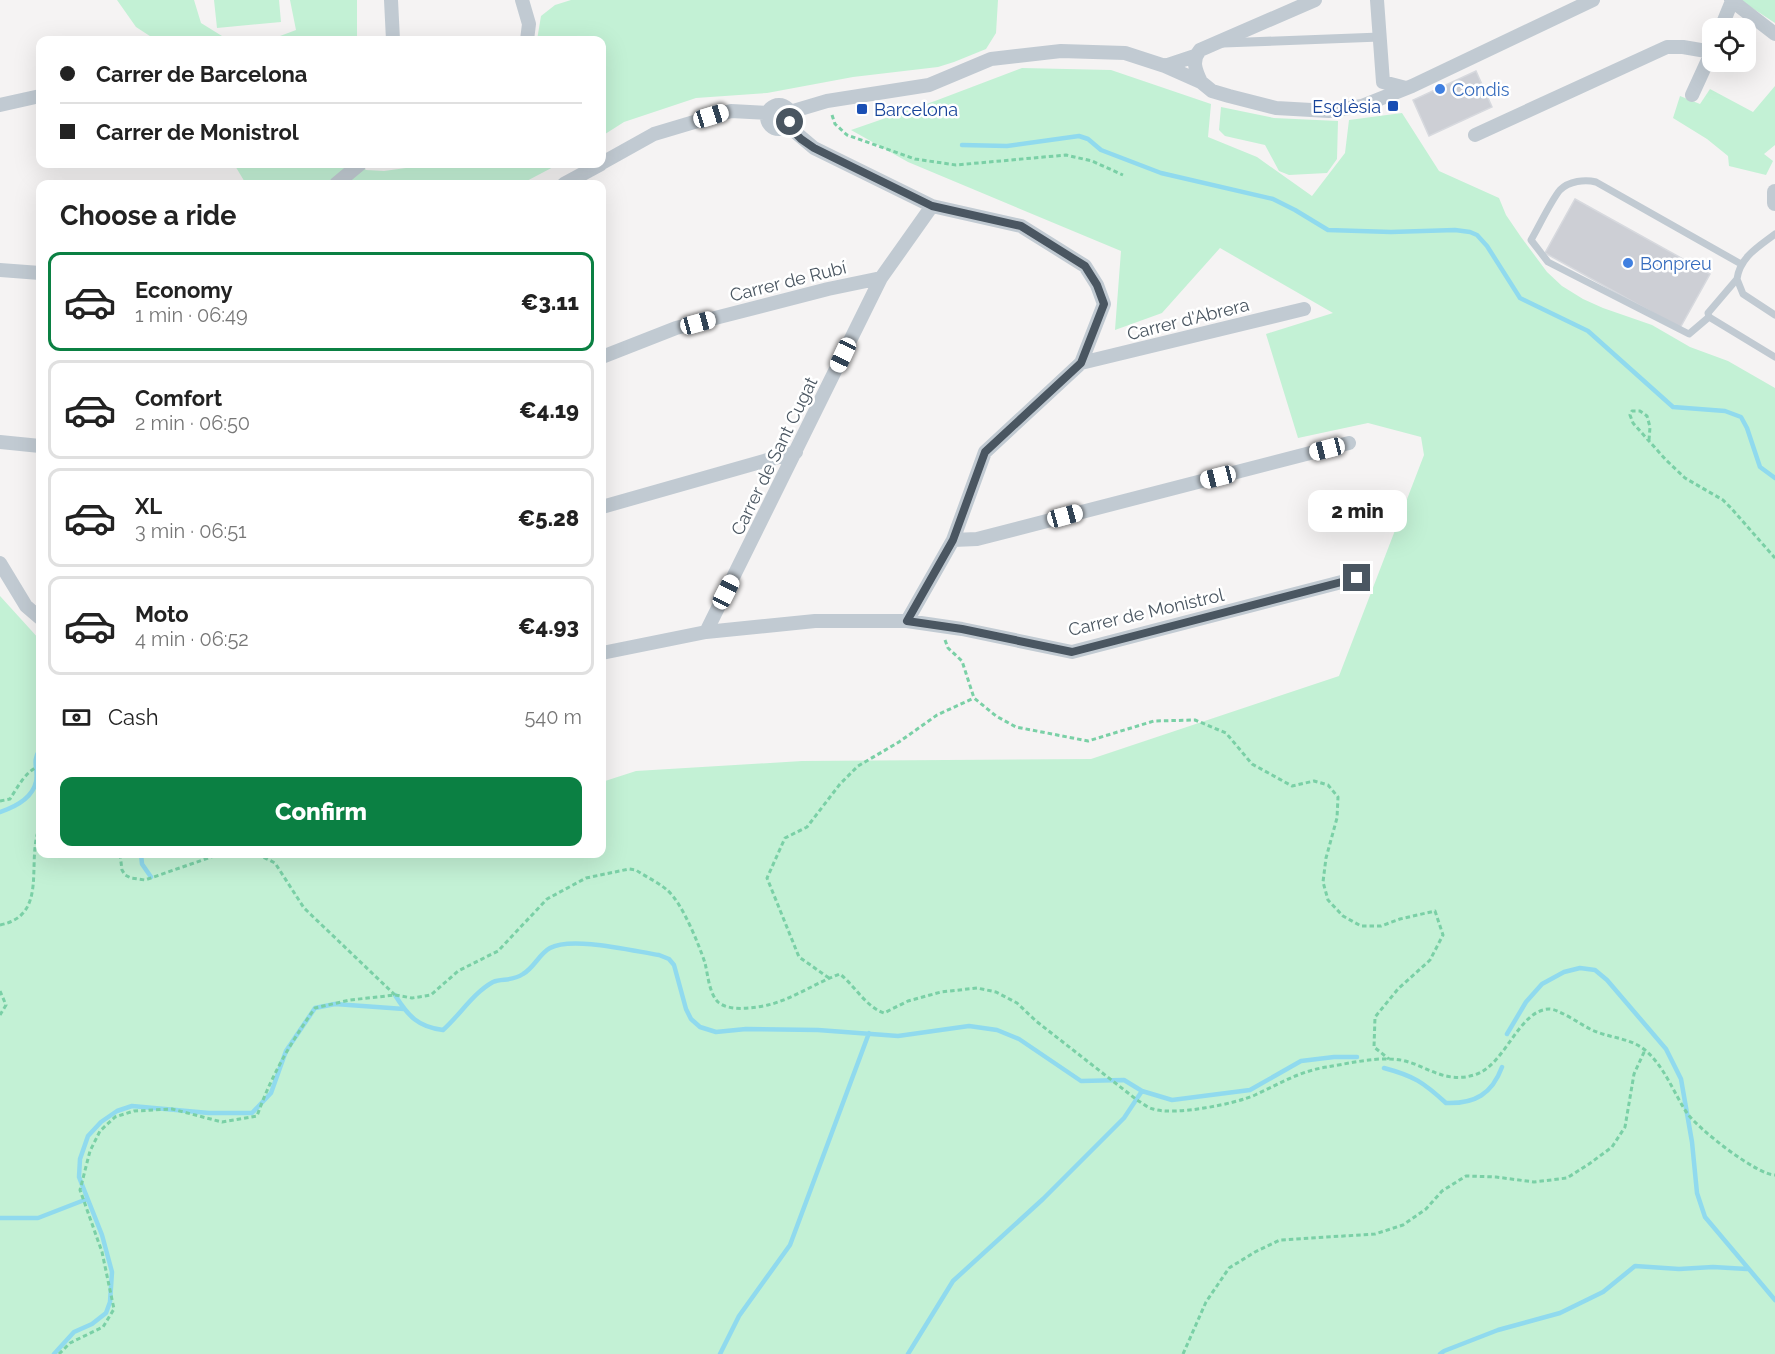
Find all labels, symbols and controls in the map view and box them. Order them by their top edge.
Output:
map controls [1702,18,1756,72]
button: locate [1702,18,1756,72]
text: Carrer de Barcelona [96,61,307,87]
place label: Condis [1452,79,1510,100]
marker: Condis [1433,82,1447,96]
place label: Esglèsia [1312,96,1381,117]
place label: Barcelona [874,99,958,120]
marker: Esglèsia [1386,99,1400,113]
car [691,102,731,130]
marker: Barcelona [855,102,869,116]
route start [776,108,803,135]
text: Carrer de Monistrol [96,119,299,145]
text: Choose a ride [60,200,236,231]
place label: Bonpreu [1640,253,1712,274]
street label: Carrer de Rubí [728,256,848,306]
marker: Bonpreu [1621,256,1635,270]
icon: car [63,275,117,329]
text: Economy [135,277,233,303]
text: €3.11 [521,289,579,315]
street label: Carrer d'Abrera [1125,294,1251,344]
text: 1 min · 06:49 [135,303,248,327]
car [678,310,718,336]
car [827,335,859,375]
street label: Carrer de Sant Cugat [727,373,821,539]
icon: car [63,383,117,437]
text: Comfort [135,385,222,411]
text: €4.19 [519,397,579,423]
text: 2 min · 06:50 [135,411,250,435]
car [1307,436,1347,462]
car [1198,464,1238,490]
icon: car [63,491,117,545]
callout: 2 min [1308,491,1406,533]
text: XL [135,493,162,519]
text: 2 min [1331,499,1384,523]
car [1045,503,1085,529]
text: €5.28 [518,505,579,531]
text: 3 min · 06:51 [135,519,247,543]
route end [1343,564,1370,591]
car [710,572,742,612]
street label: Carrer de Monistrol [1066,584,1226,640]
icon: car [63,599,117,653]
text: Moto [135,601,189,627]
text: €4.93 [518,613,579,639]
text: 4 min · 06:52 [135,627,249,651]
icon: cash [60,701,93,734]
text: Cash [108,704,159,730]
text: 540 m [524,705,582,729]
button: Confirm [60,777,582,846]

